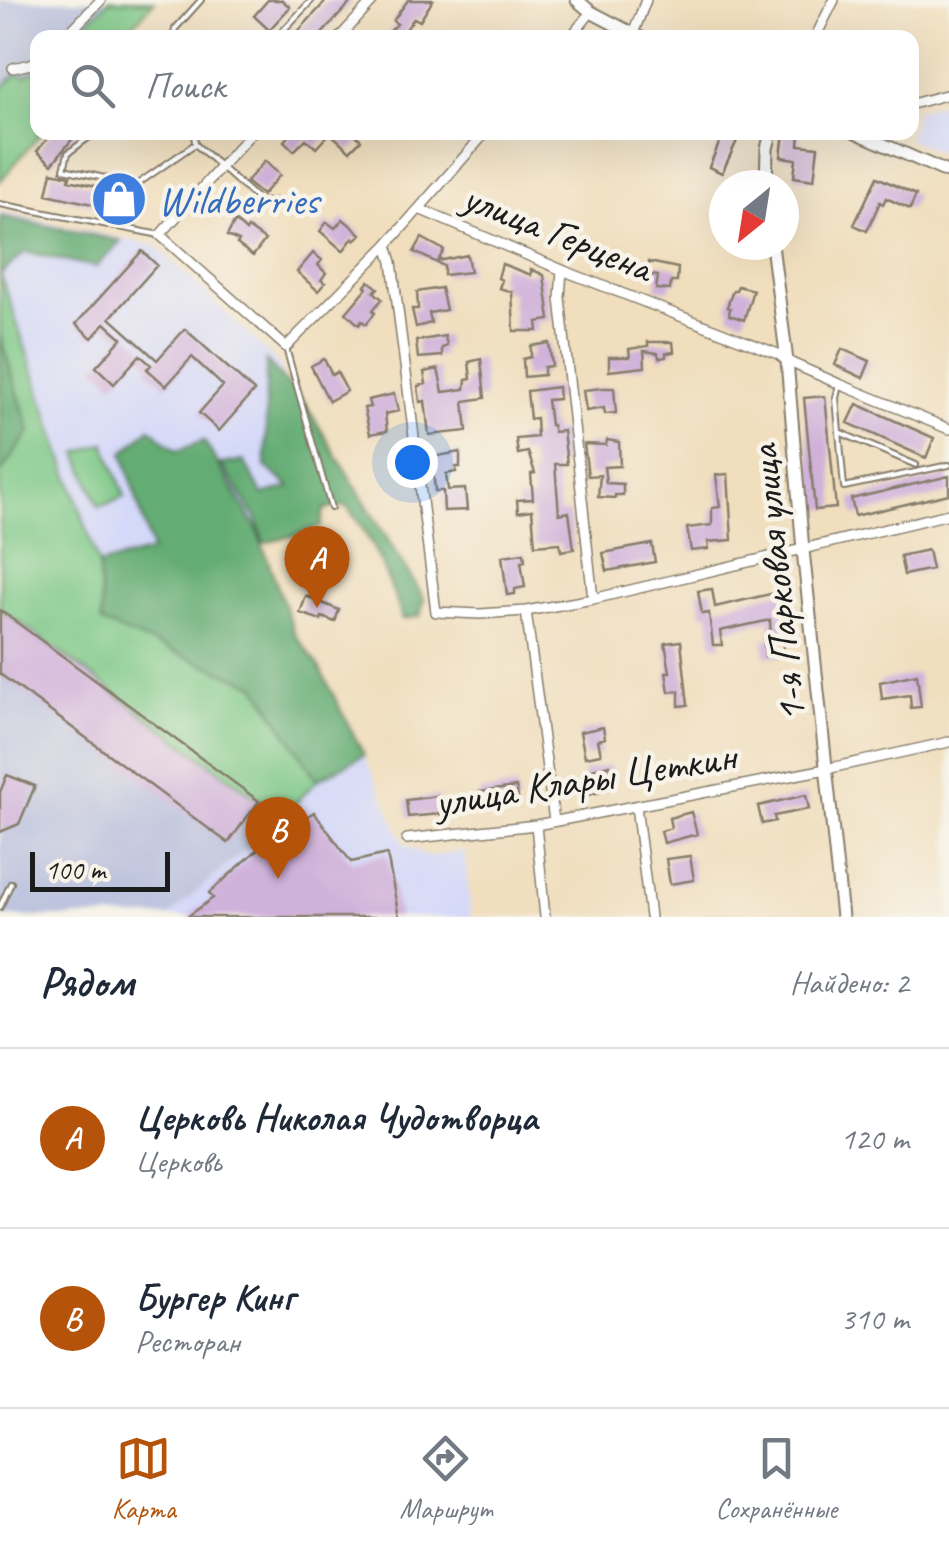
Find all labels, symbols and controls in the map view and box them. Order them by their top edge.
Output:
search box [30,30,919,140]
icon: search [65,58,120,113]
text: Поиск [145,62,225,109]
shop icon: Wildberries [89,169,149,229]
street label: улица Герцена [453,169,663,296]
north arrow [709,170,799,260]
place label: Wildberries [158,174,323,227]
your location [387,437,438,488]
street label: 1-я Парковая улица [736,440,818,725]
pin: A [284,526,350,608]
street label: улица Клары Цеткин [428,729,742,830]
pin: B [246,796,310,879]
scale bar [30,847,170,891]
text: 100 m [45,852,105,887]
text: Рядом [40,956,134,1009]
text: Найдено: 2 [790,962,909,1003]
text: Церковь Николая Чудотворца [135,1094,537,1141]
text: A [64,1118,81,1159]
text: 120 m [840,1118,909,1159]
text: Церковь [135,1141,221,1182]
text: Бургер Кинг [135,1274,295,1321]
text: B [64,1298,81,1339]
text: 310 m [840,1298,909,1339]
text: Ресторан [135,1321,240,1362]
tab: Карта [112,1431,176,1526]
tab: Маршрут [400,1431,492,1526]
tab: Сохранённые [716,1431,837,1526]

